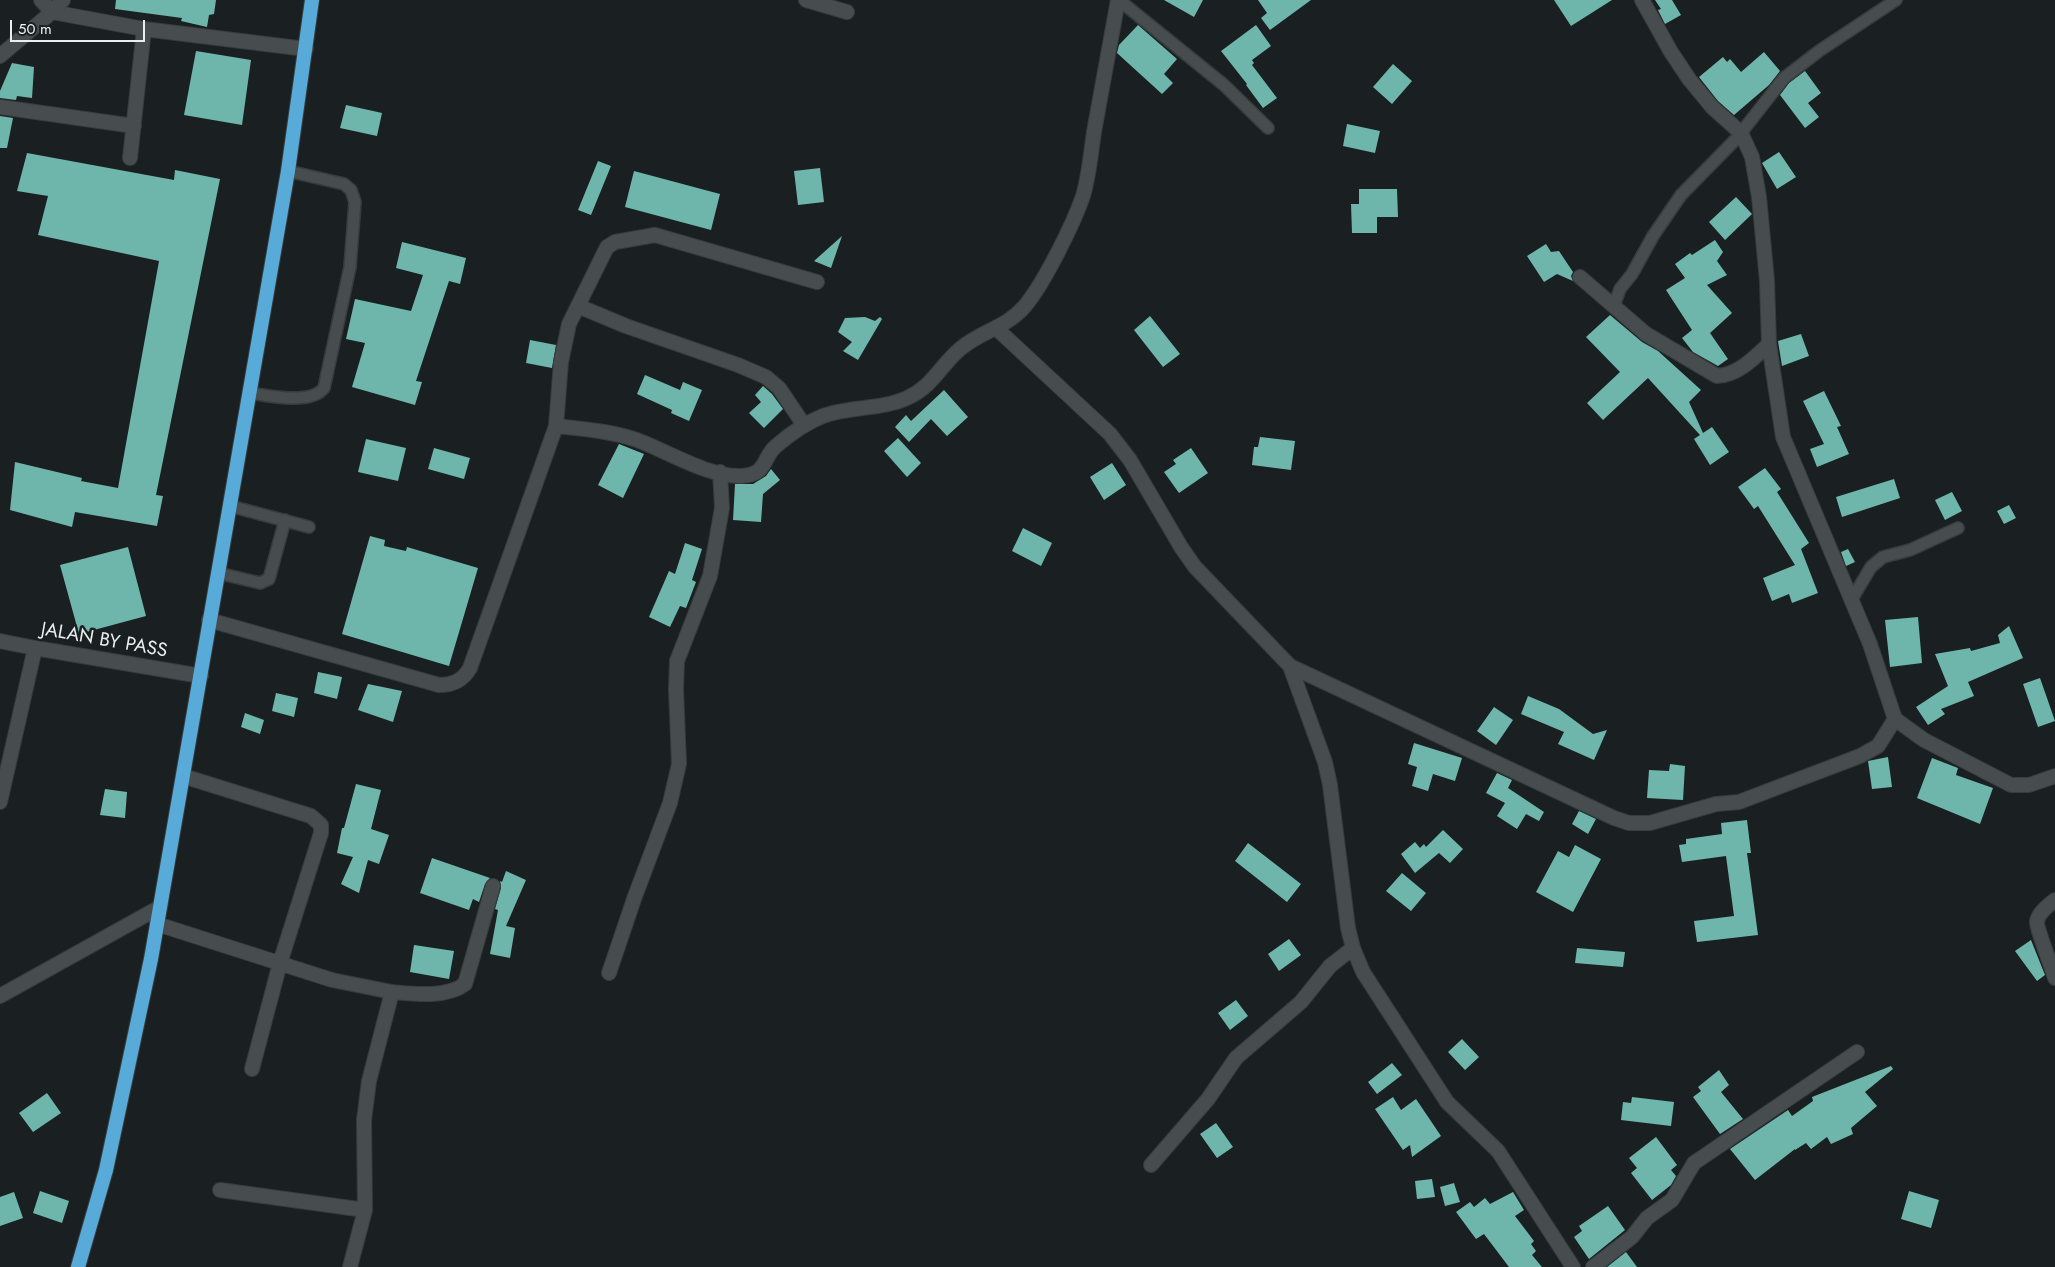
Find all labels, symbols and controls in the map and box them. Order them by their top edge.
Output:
scale bar [12,10,148,42]
text: 50 m [18,18,52,40]
street label: JALAN BY PASS [39,619,169,663]

